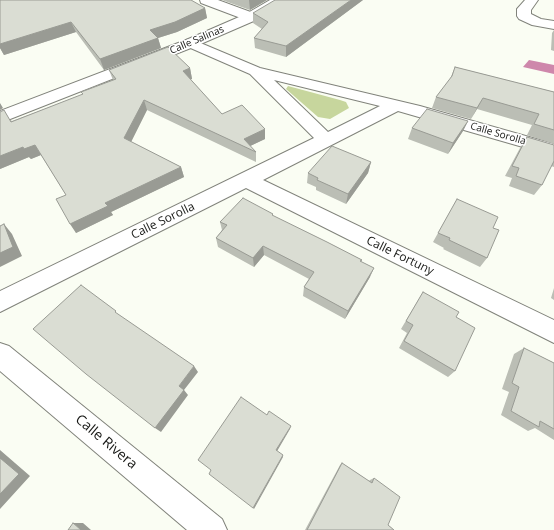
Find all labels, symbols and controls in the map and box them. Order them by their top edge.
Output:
street label: Calle Salinas [168,23,226,57]
street label: Calle Sorolla [469,120,527,148]
street label: Calle Sorolla [129,199,197,243]
street label: Calle Fortuny [364,233,436,279]
street label: Calle Rivera [72,411,140,473]

